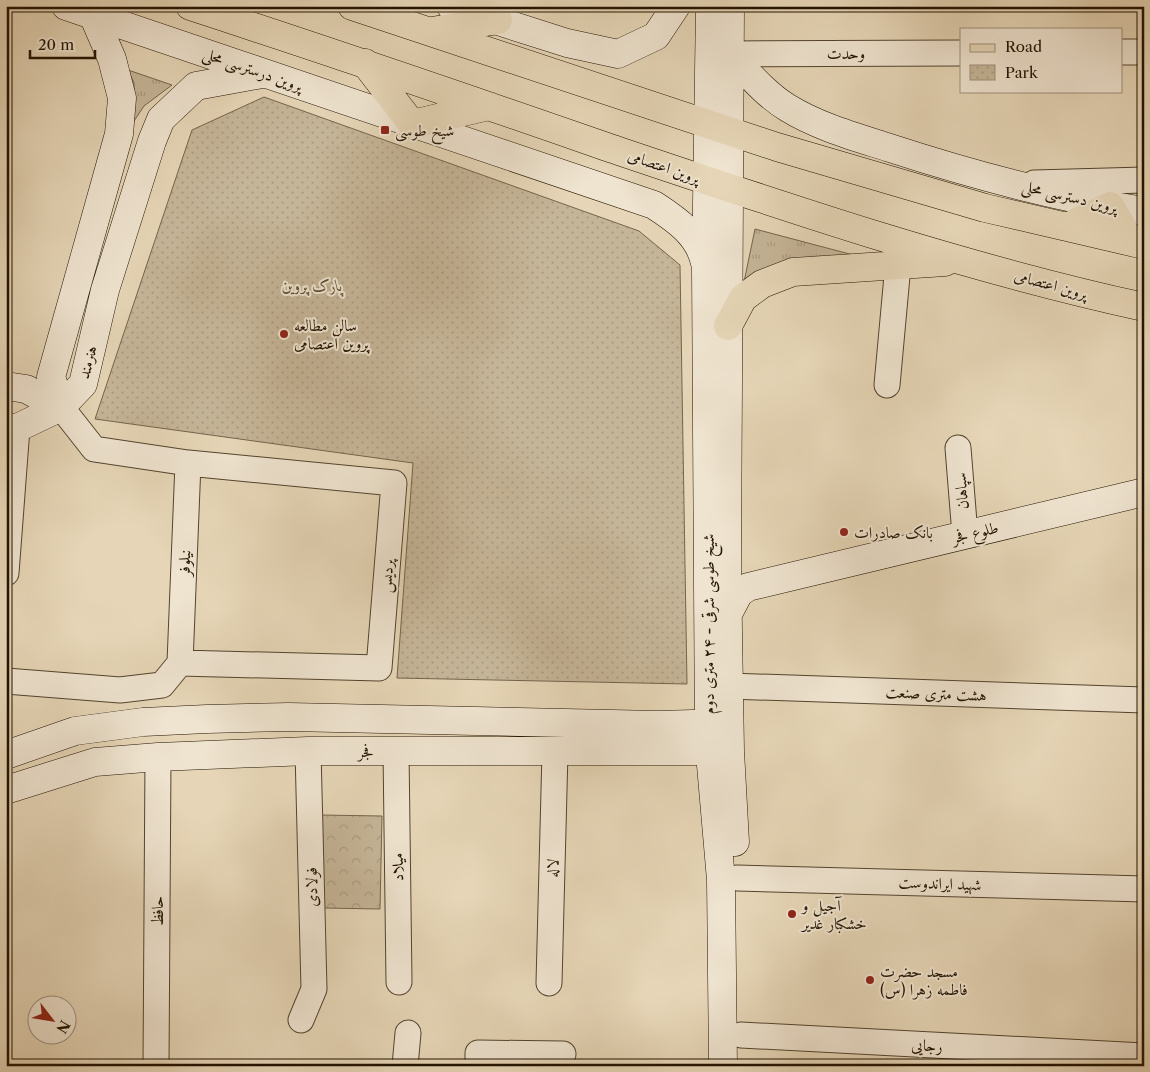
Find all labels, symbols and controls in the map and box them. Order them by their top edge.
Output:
scale bar [30,28,95,60]
legend [960,28,1122,92]
text: 20 m [38,35,74,54]
text: Road [1005,37,1042,56]
street label: پروین درسترسی محلی [200,43,308,98]
street label: وحدت [827,43,865,63]
text: Park [1005,63,1039,82]
place label: شیخ طوسی [395,120,454,145]
marker: شیخ طوسی [379,124,391,136]
street label: پروین اعتصامی [625,144,705,189]
street label: پروین دسترسی محلی [1020,175,1122,219]
street label: پروین اعتصامی [1012,265,1092,305]
park label: پارک پروین [281,275,344,297]
place label: سالن مطالعه پروین اعتصامی [294,315,371,354]
marker: سالن مطالعه پروین اعتصامی [278,328,290,340]
street label: هنرمند [73,343,101,381]
street label: سپاهان [950,472,974,510]
street label: طلوع فجر [948,517,1001,551]
place label: بانک صادرات [854,522,933,542]
marker: بانک صادرات [838,526,850,538]
street label: شیخ طوسی شرقی - ۲۴ متری دوم [698,534,723,714]
street label: نیلوفر [173,549,195,579]
street label: پردیس [375,556,399,594]
street label: هشت متری صنعت [885,681,987,705]
street label: فجر [356,741,374,762]
street label: میلاد [387,853,407,881]
street label: لاله [542,858,562,878]
street label: فولادی [301,867,322,907]
street label: شهید ایراندوست [898,872,982,895]
place label: آجیل و خشکبار غدیر [800,895,867,934]
street label: حافظ [147,896,167,926]
marker: آجیل و خشکبار غدیر [786,908,798,920]
place label: مسجد حضرت فاطمه زهرا (س) [880,961,968,1000]
marker: مسجد حضرت فاطمه زهرا (س) [864,974,876,986]
north arrow [28,994,78,1044]
text: N [52,1017,74,1037]
street label: رجایی [911,1034,943,1057]

